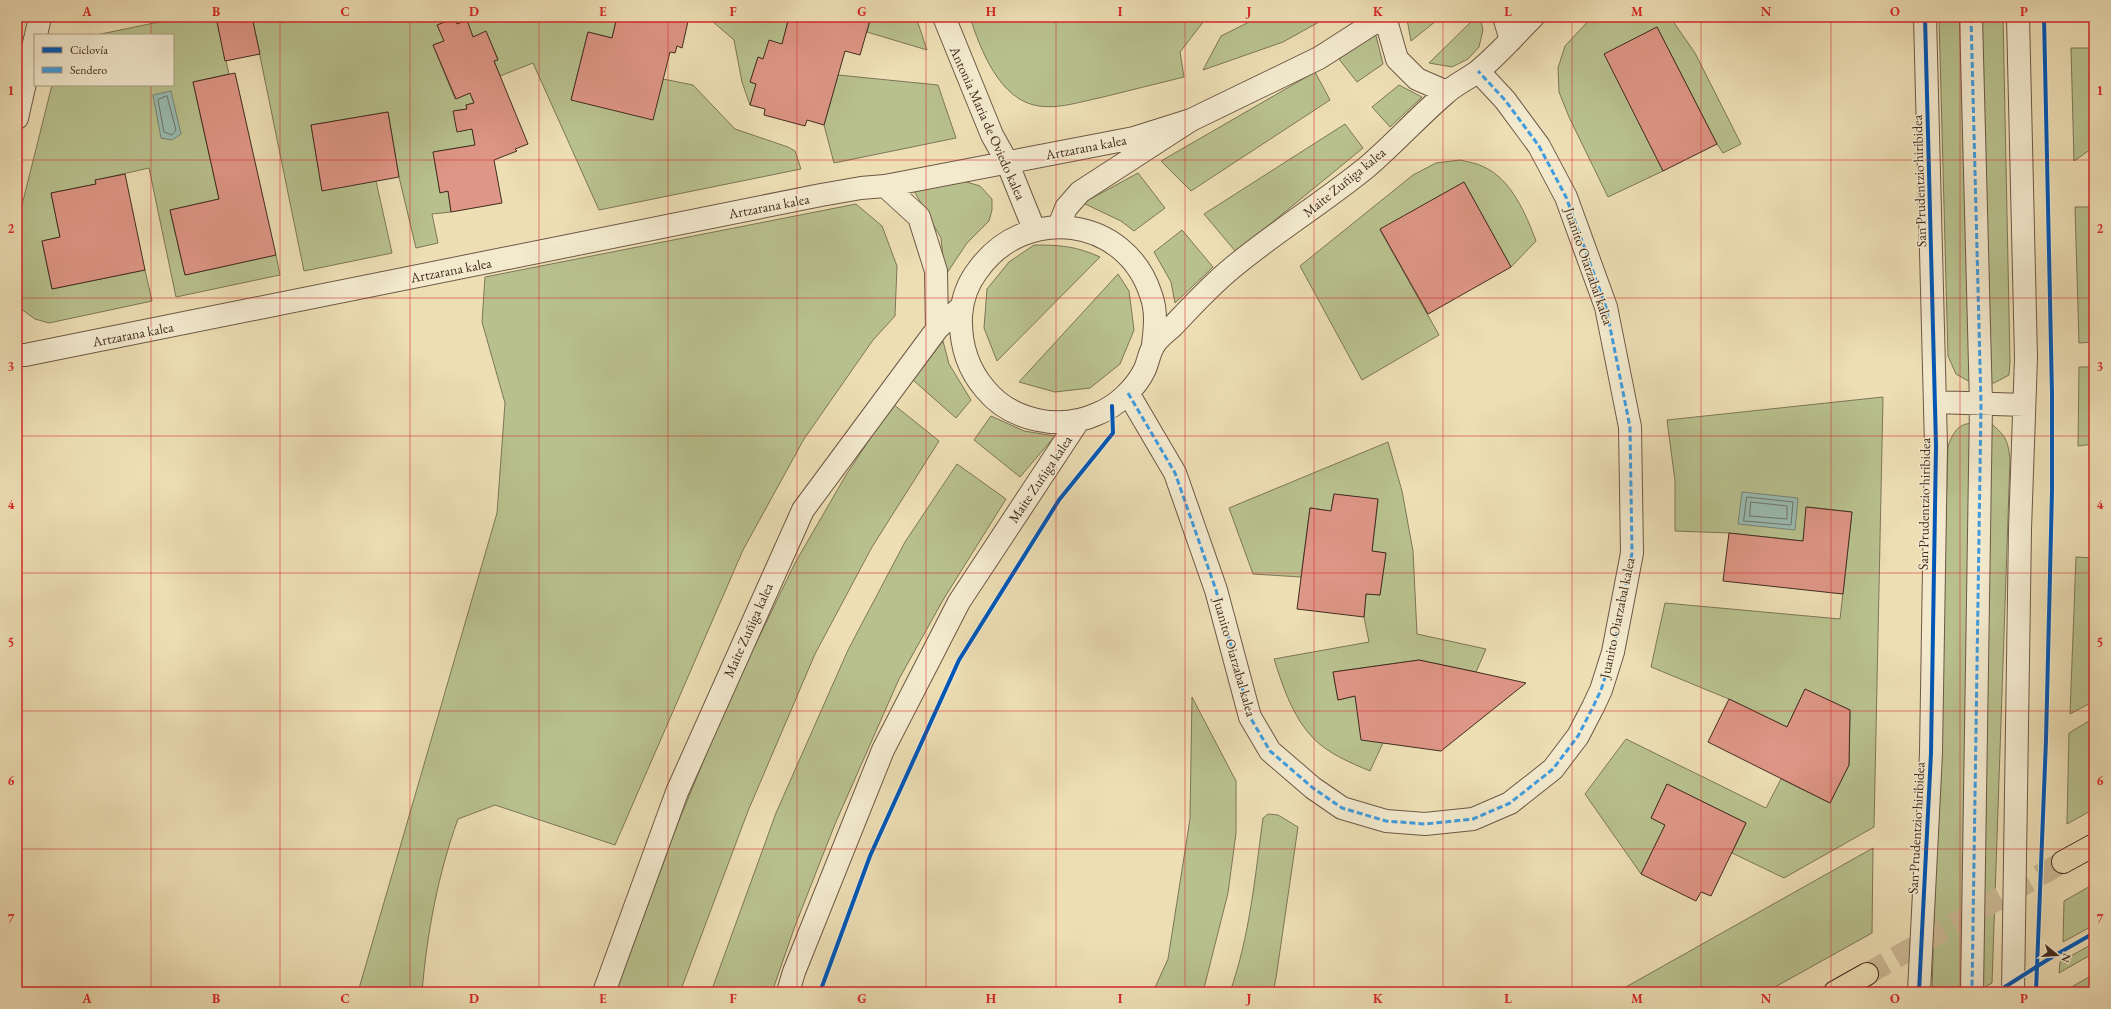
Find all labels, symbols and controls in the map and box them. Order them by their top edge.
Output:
text: A [81,3,92,20]
text: B [212,3,220,20]
text: C [340,3,350,20]
text: D [469,3,479,20]
text: E [599,3,607,20]
text: F [729,3,737,20]
text: G [857,3,867,20]
text: H [986,3,997,20]
text: I [1118,3,1123,20]
text: J [1245,3,1252,20]
text: K [1373,3,1384,20]
text: L [1504,3,1512,20]
text: M [1631,3,1643,20]
text: N [1761,3,1772,20]
text: O [1890,3,1900,20]
text: P [2020,3,2028,20]
legend [34,34,174,86]
text: Ciclovía [70,42,108,58]
street label: Antonia Maria de Oviedo kalea [946,42,1030,203]
text: Sendero [70,62,107,78]
text: 1 [8,82,15,99]
text: 1 [2097,82,2104,99]
street label: San Prudentzio hiribidea [1908,114,1930,247]
street label: Artzarana kalea [1043,130,1128,164]
street label: Maite Zuñiga kalea [1299,143,1389,221]
street label: Artzarana kalea [726,189,811,223]
street label: Juanito Oiarzabal kalea [1560,204,1618,328]
text: 2 [8,220,15,237]
text: 2 [2097,220,2104,237]
street label: Artzarana kalea [408,253,493,287]
street label: Artzarana kalea [90,317,175,351]
text: 3 [8,358,15,375]
text: 3 [2097,358,2104,375]
street label: Maite Zuñiga kalea [1004,431,1076,526]
street label: San Prudentzio hiribidea [1914,437,1934,570]
text: 4 [8,496,15,513]
text: 4 [2097,496,2104,513]
street label: Juanito Oiarzabal kalea [1595,556,1639,681]
street label: Maite Zuñiga kalea [719,580,777,680]
street label: Juanito Oiarzabal kalea [1209,594,1261,719]
text: 5 [8,634,14,651]
text: 5 [2097,634,2103,651]
street label: San Prudentzio hiribidea [1904,761,1928,895]
text: 6 [8,772,15,789]
text: 6 [2097,772,2104,789]
text: 7 [8,910,15,927]
text: 7 [2097,910,2104,927]
north arrow [2037,935,2077,975]
text: N [2058,952,2075,965]
text: A [81,990,92,1007]
text: B [212,990,220,1007]
text: C [340,990,350,1007]
text: D [469,990,479,1007]
text: E [599,990,607,1007]
text: F [729,990,737,1007]
text: G [857,990,867,1007]
text: H [986,990,997,1007]
text: I [1118,990,1123,1007]
text: J [1245,990,1252,1007]
text: K [1373,990,1384,1007]
text: L [1504,990,1512,1007]
text: M [1631,990,1643,1007]
text: N [1761,990,1772,1007]
text: O [1890,990,1900,1007]
text: P [2020,990,2028,1007]

